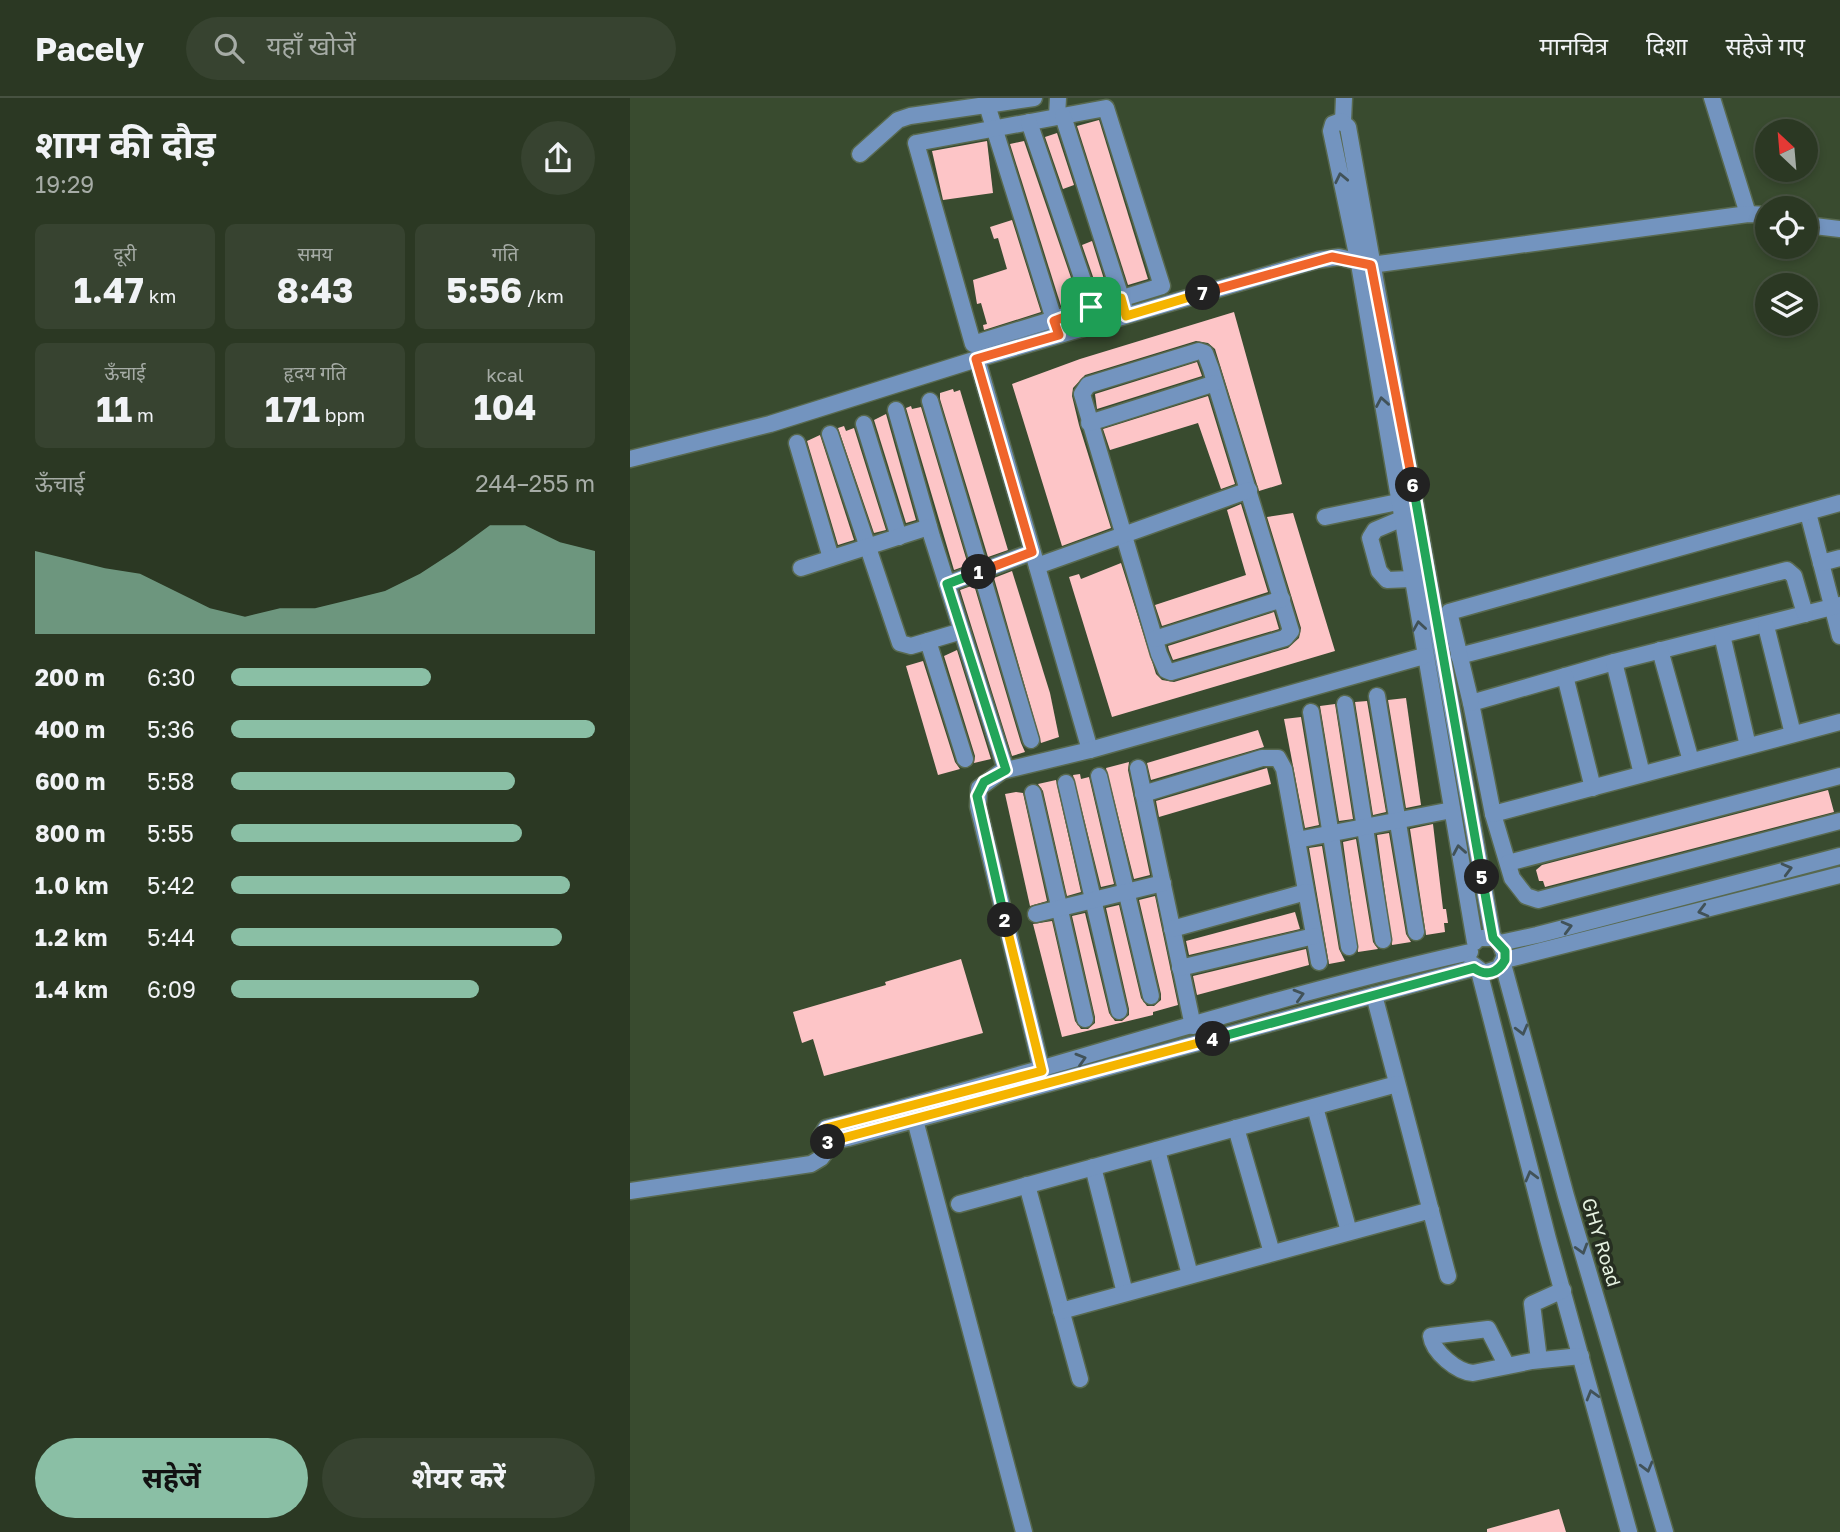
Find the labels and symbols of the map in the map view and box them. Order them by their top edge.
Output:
north arrow [1755,119,1818,182]
one-way arrow [1334,172,1349,184]
pin: 7 [1186,276,1220,310]
pin [1061,277,1121,337]
one-way arrow [1375,396,1390,408]
pin: 6 [1396,468,1430,502]
pin: 1 [962,554,996,589]
one-way arrow [1412,620,1427,632]
one-way arrow [1452,844,1467,856]
pin: 5 [1464,860,1500,894]
one-way arrow [1781,863,1793,878]
pin: 2 [988,902,1022,938]
one-way arrow [1697,903,1709,917]
one-way arrow [1561,921,1573,935]
one-way arrow [1293,989,1305,1003]
pin: 4 [1196,1021,1230,1056]
one-way arrow [1514,1023,1528,1035]
one-way arrow [1074,1053,1086,1067]
pin: 3 [810,1124,846,1160]
one-way arrow [1525,1170,1540,1182]
street label: GHY Road [1578,1195,1626,1289]
one-way arrow [1574,1243,1589,1255]
one-way arrow [1586,1389,1600,1401]
one-way arrow [1639,1461,1653,1473]

